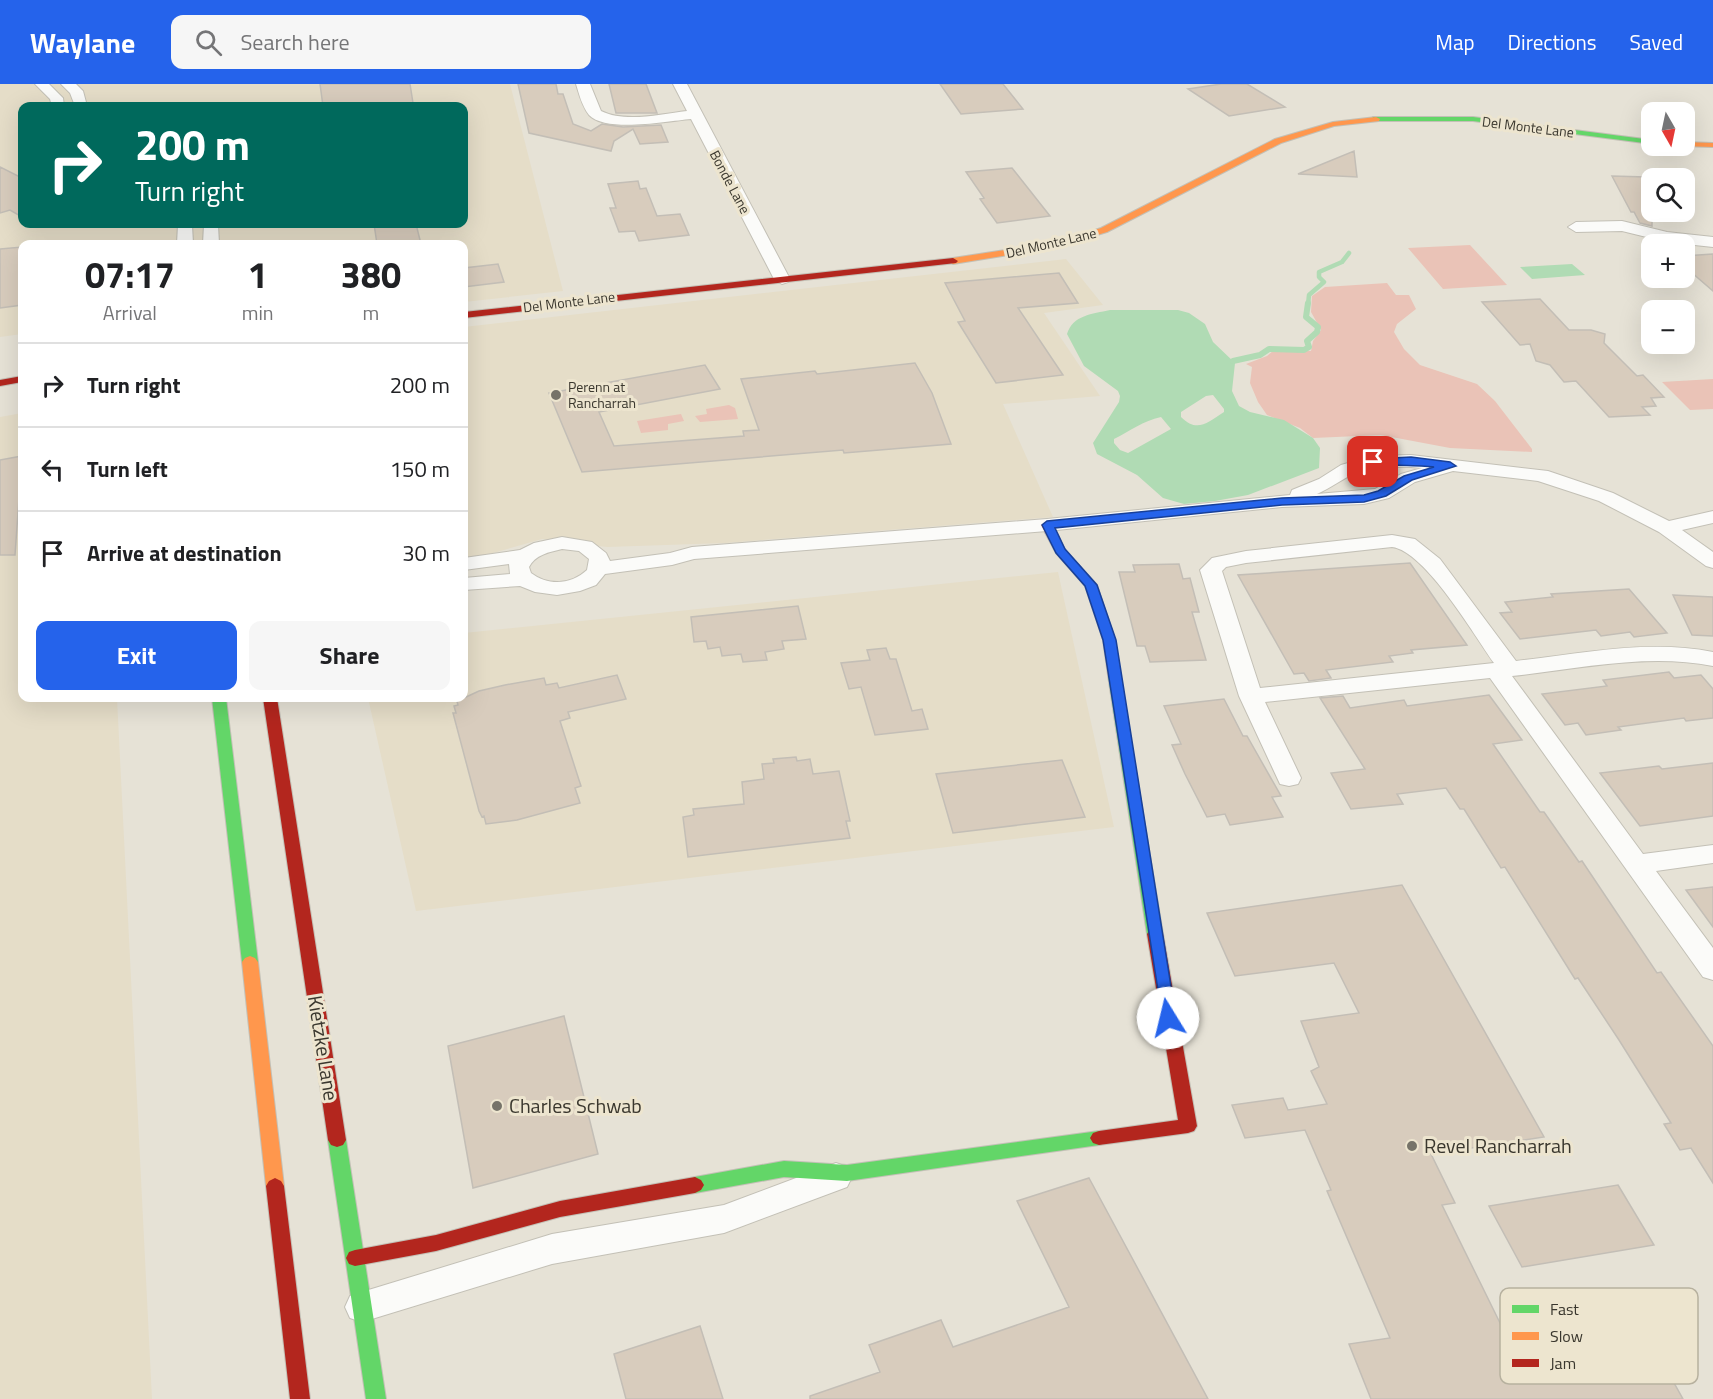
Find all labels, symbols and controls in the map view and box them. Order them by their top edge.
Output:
search box [171,15,591,69]
text: Waylane [30,21,135,64]
text: Search here [240,25,350,59]
icon: search [192,26,225,59]
text: Map [1435,26,1475,58]
text: Directions [1508,26,1597,58]
text: Saved [1630,26,1683,58]
north arrow [1641,102,1695,156]
map controls [1641,102,1695,354]
street label: Del Monte Lane [1481,110,1575,143]
text: 200 m [135,112,250,176]
icon: right [36,126,114,204]
street label: Bonde Lane [705,146,756,217]
button: search [1641,168,1695,222]
text: Turn right [135,170,244,211]
street label: Del Monte Lane [1004,222,1098,263]
button: + [1641,234,1695,288]
text: 07:17 [85,247,175,302]
text: 1 [248,247,268,302]
text: 380 [341,247,401,302]
street label: Del Monte Lane [522,285,616,318]
text: Arrival [103,297,157,328]
text: min [242,297,274,328]
text: m [362,297,379,328]
button: − [1641,300,1695,354]
text: Turn right [87,368,181,402]
text: 200 m [390,368,450,402]
icon: right [36,369,69,402]
place label: Perenn at Rancharrah [568,376,636,413]
marker: Perenn at Rancharrah [549,388,563,402]
pin [1347,436,1398,487]
icon: arrive [1356,445,1389,478]
text: Turn left [87,452,168,486]
text: 150 m [390,452,450,486]
icon: left [36,453,69,486]
text: Arrive at destination [87,536,282,570]
text: 30 m [402,536,450,570]
icon: arrive [36,537,69,570]
button: Exit [36,621,237,690]
button: Share [249,621,450,690]
position arrow [1136,986,1200,1050]
street label: Kietzke Lane [300,993,347,1103]
place label: Charles Schwab [509,1090,642,1121]
marker: Charles Schwab [490,1099,504,1113]
place label: Revel Rancharrah [1424,1130,1572,1161]
marker: Revel Rancharrah [1405,1139,1419,1153]
legend [1500,1288,1698,1384]
text: Fast [1550,1297,1579,1321]
text: Slow [1550,1324,1583,1348]
text: Jam [1550,1351,1576,1375]

